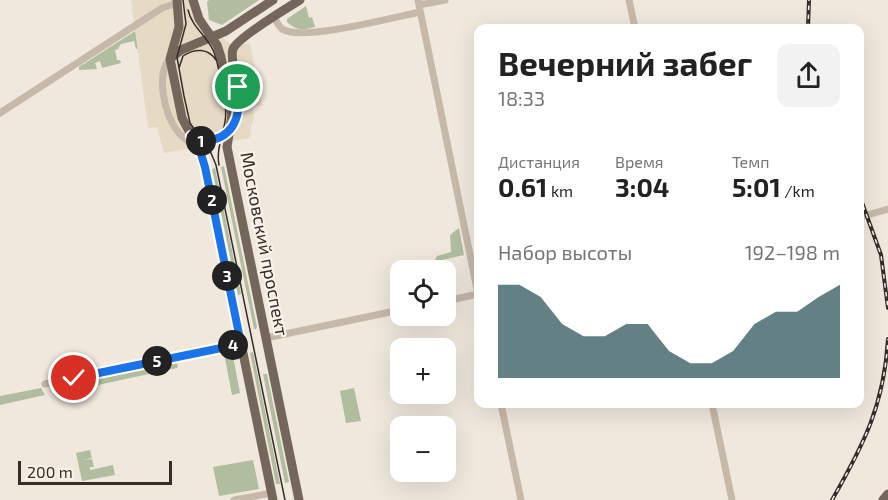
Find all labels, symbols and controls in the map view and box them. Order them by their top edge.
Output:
text: Вечерний забег [498,43,752,83]
button: share [777,44,840,107]
pin [212,61,263,112]
icon: arrive [221,70,254,103]
text: 18:33 [498,86,545,110]
pin: 1 [186,126,216,156]
text: 1 [198,131,204,150]
street label: Московский проспект [236,150,294,338]
text: Дистанция [498,152,580,171]
text: Время [615,152,664,171]
text: Темп [732,152,769,171]
text: 0.61 [498,171,547,202]
text: 3:04 [615,171,669,202]
text: 5:01 [732,171,781,202]
text: km [547,181,573,200]
text: /km [781,181,815,200]
pin: 2 [197,185,227,215]
text: 2 [207,190,217,209]
text: Набор высоты [498,240,632,264]
text: 192–198 m [745,240,840,264]
map controls [390,260,456,482]
button: locate [390,260,456,326]
pin: 3 [212,261,242,291]
text: 3 [222,266,232,285]
pin: 4 [218,330,248,360]
text: 4 [228,335,238,354]
button: + [390,338,456,404]
pin: 5 [142,346,172,376]
text: 5 [153,351,161,370]
pin [48,352,99,403]
icon: check [57,361,90,394]
button: − [390,416,456,482]
scale bar [18,458,172,486]
text: 200 m [27,462,73,481]

